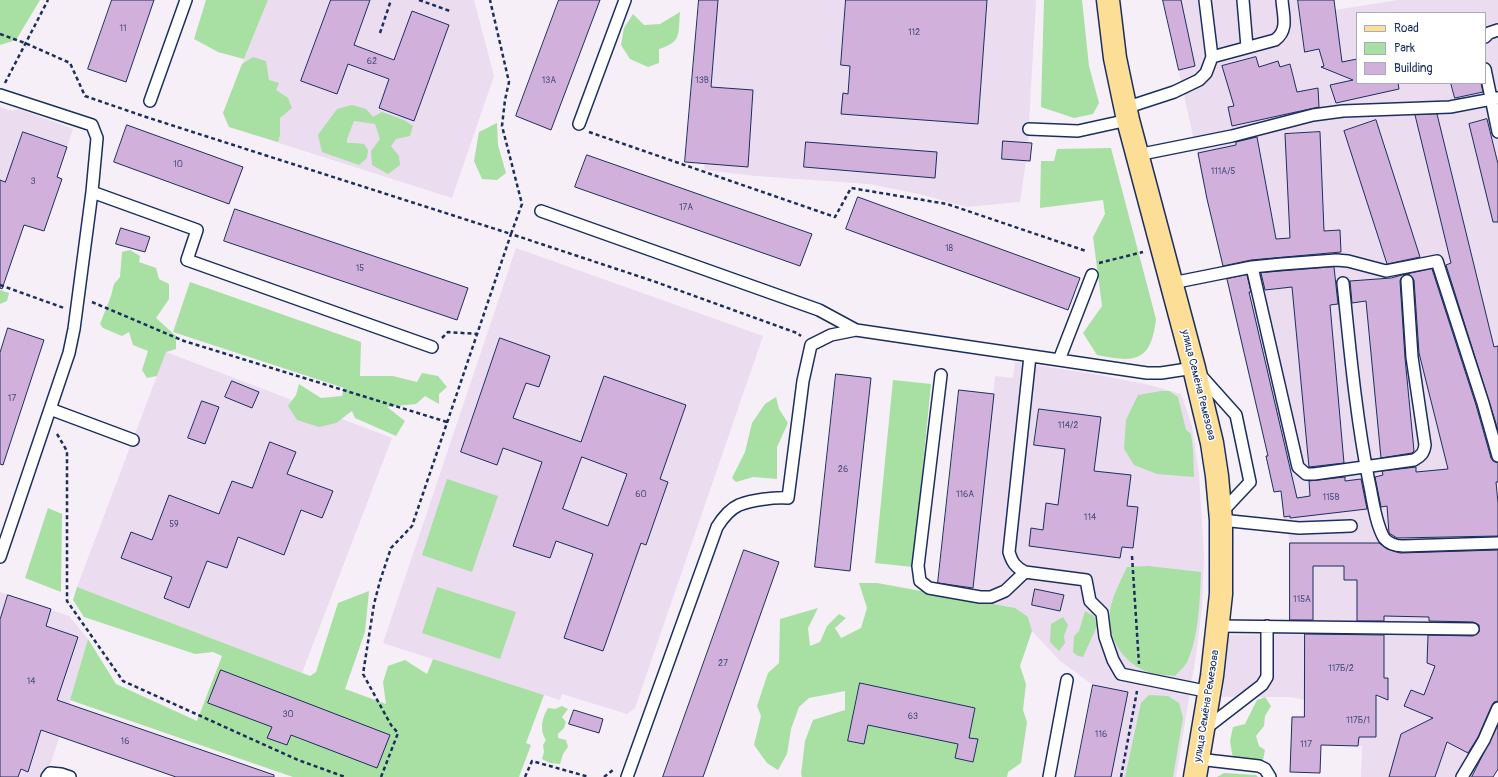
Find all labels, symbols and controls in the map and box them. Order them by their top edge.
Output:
legend [1356,12,1486,84]
text: Road [1394,21,1419,36]
house number: 11 [119,24,127,34]
house number: 112 [908,28,920,38]
text: Park [1394,41,1415,56]
house number: 62 [367,57,377,67]
text: Building [1394,61,1433,76]
house number: 13А [542,76,556,86]
house number: 13В [695,76,709,86]
house number: 10 [173,160,183,170]
house number: 111А/5 [1211,167,1235,177]
house number: 3 [30,177,36,187]
house number: 17А [679,203,693,213]
house number: 18 [945,244,953,254]
house number: 15 [356,264,364,274]
street label: улица Семёна Ремезова [1178,328,1218,442]
house number: 17 [8,394,16,404]
house number: 114/2 [1058,421,1078,431]
house number: 26 [838,465,848,475]
house number: 60 [635,490,647,500]
house number: 116А [956,490,974,500]
house number: 115В [1322,493,1340,503]
house number: 114 [1084,513,1096,523]
house number: 59 [169,520,179,530]
house number: 115А [1293,595,1311,605]
street label: улица Семёна Ремезова [1192,649,1222,763]
house number: 27 [718,659,728,669]
house number: 117Б/2 [1328,664,1354,674]
house number: 14 [27,677,35,687]
house number: 30 [282,710,294,720]
house number: 63 [908,712,918,722]
house number: 117Б/1 [1346,716,1370,726]
house number: 116 [1095,730,1107,740]
house number: 16 [121,737,129,747]
house number: 117 [1300,740,1312,750]

